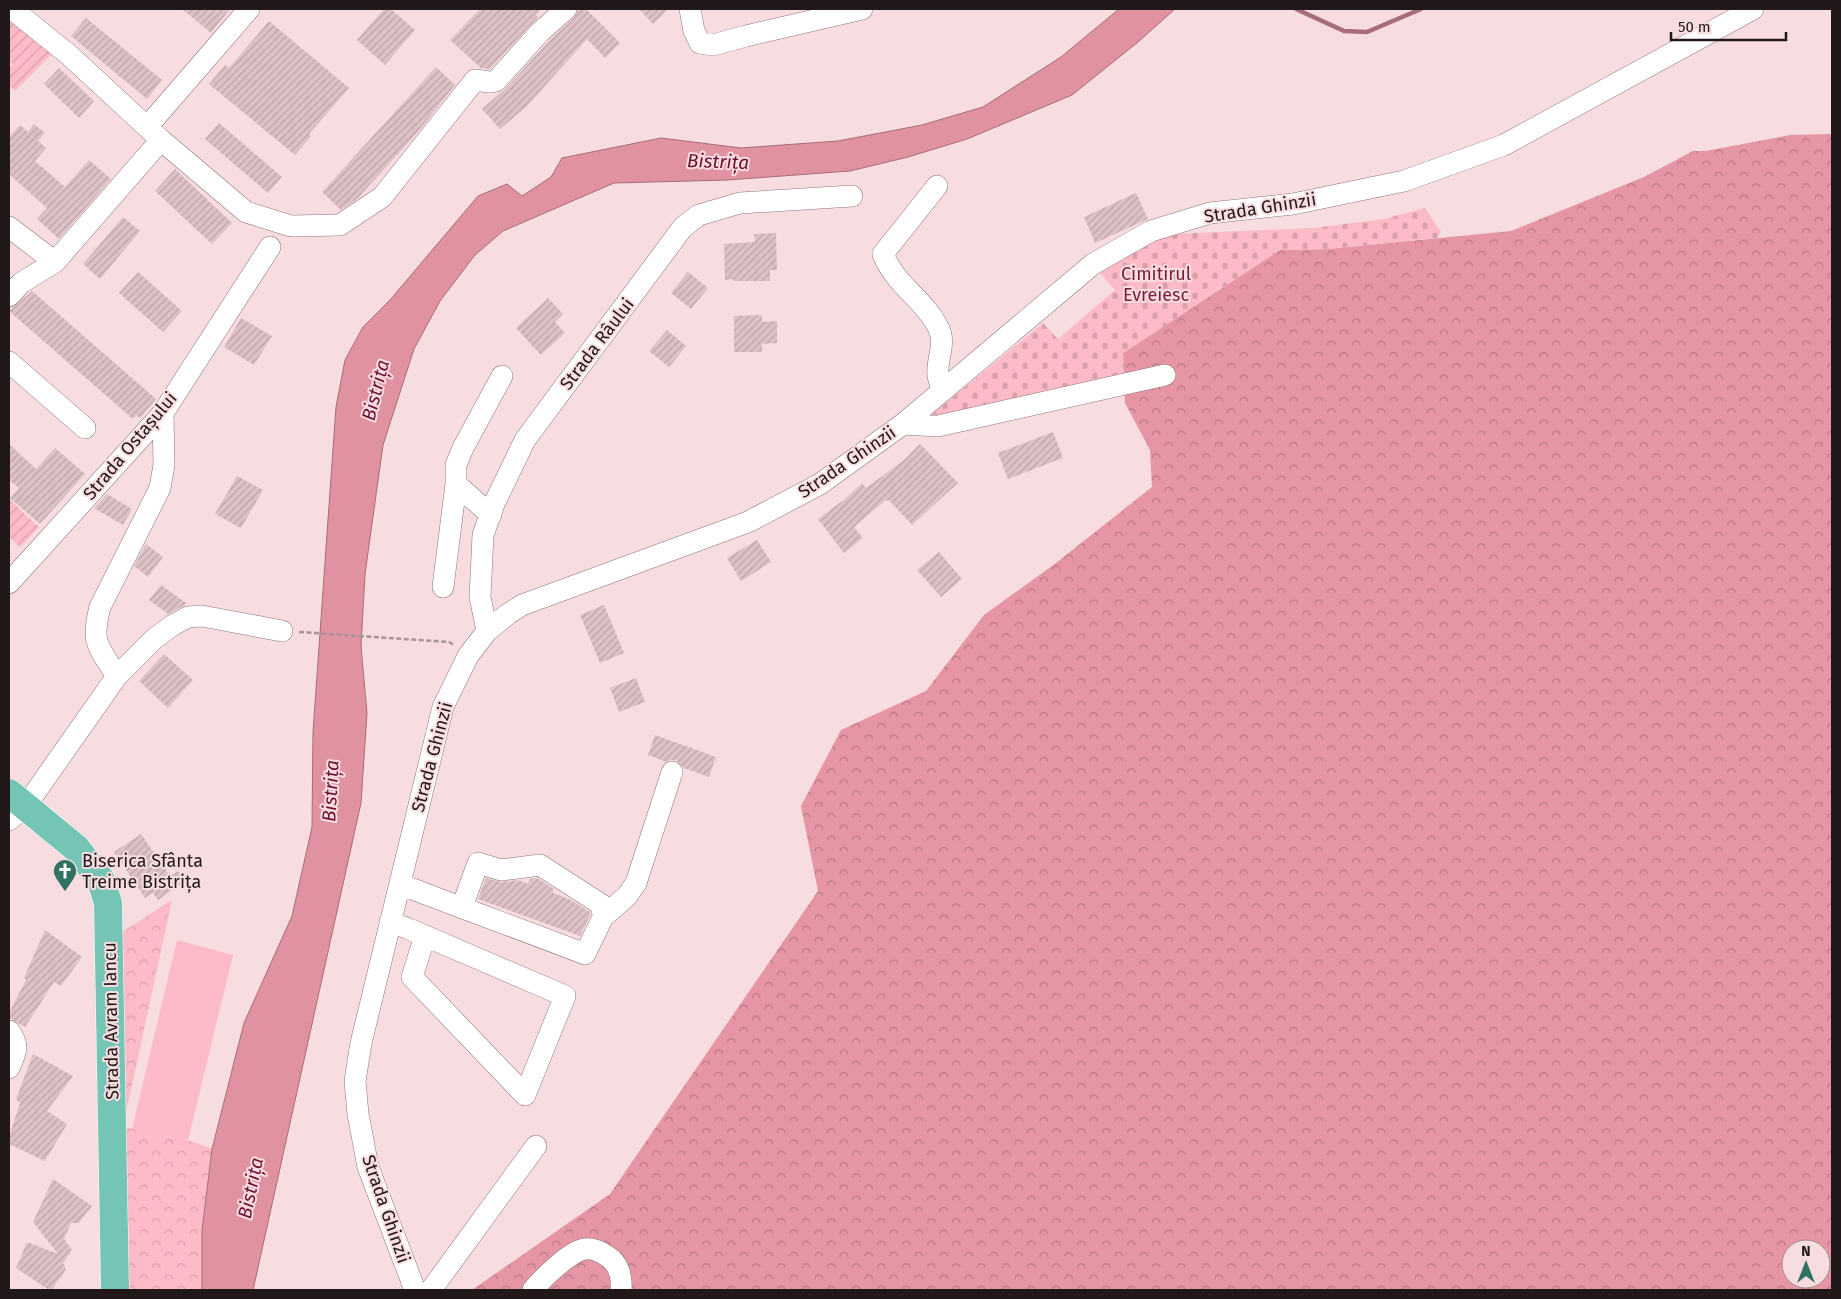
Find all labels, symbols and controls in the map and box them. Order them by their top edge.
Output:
scale bar [1671,10,1786,42]
text: 50 m [1678,18,1711,36]
water label: Bistrița [687,149,749,175]
street label: Strada Ghinzii [1202,188,1318,228]
park label: Cimitirul Evreiesc [1121,263,1191,306]
street label: Strada Râului [555,294,639,394]
water label: Bistrița [357,357,395,423]
street label: Strada Ostașului [78,387,182,505]
street label: Strada Ghinzii [794,421,900,503]
street label: Strada Ghinzii [407,699,457,815]
water label: Bistrița [317,759,345,823]
place label: Biserica Sfânta Treime Bistrița [82,850,203,894]
church icon: Biserica Sfânta Treime Bistrița [52,858,78,892]
street label: Strada Avram Iancu [99,942,123,1100]
street label: Strada Ghinzii [357,1152,415,1266]
water label: Bistrița [233,1155,269,1221]
north arrow [1781,1239,1831,1289]
text: N [1801,1243,1811,1260]

